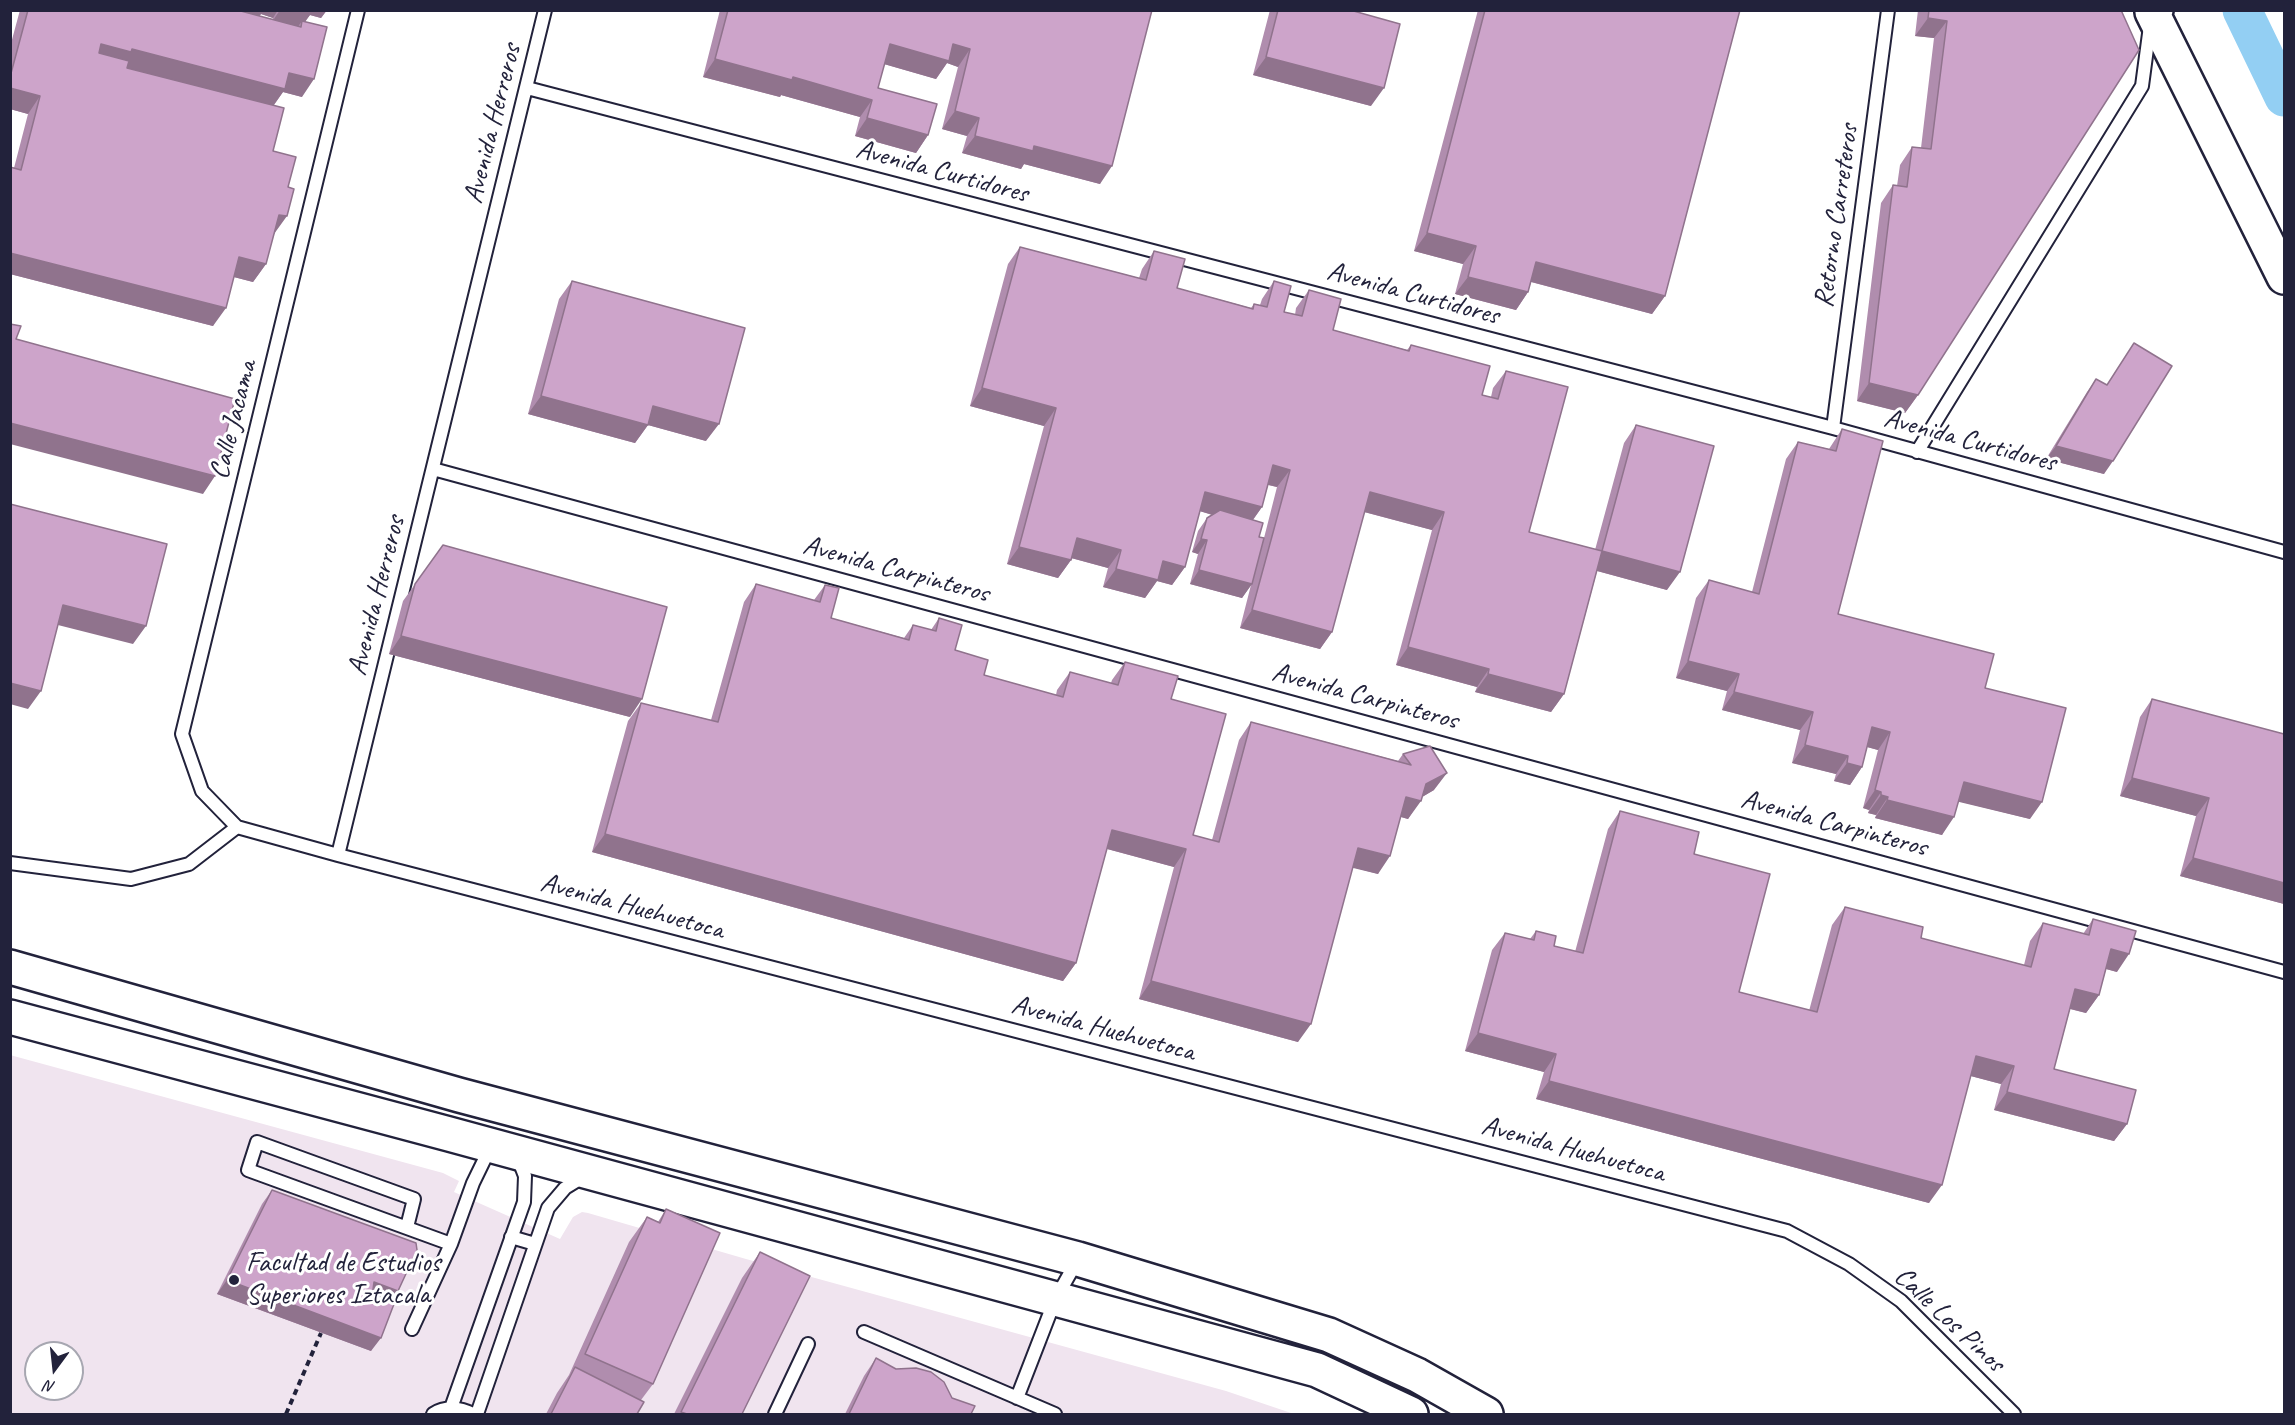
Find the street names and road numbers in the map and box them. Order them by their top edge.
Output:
street label: Avenida Herreros [457,41,529,207]
street label: Retorno Carreteros [1807,122,1867,310]
street label: Avenida Curtidores [852,133,1032,211]
street label: Avenida Curtidores [1323,255,1503,333]
street label: Calle Jacama [203,357,265,483]
street label: Avenida Curtidores [1880,402,2060,480]
street label: Avenida Herreros [341,513,413,679]
street label: Avenida Carpinteros [799,529,993,611]
street label: Avenida Carpinteros [1268,656,1462,738]
street label: Avenida Carpinteros [1737,783,1931,865]
street label: Avenida Huehuetoca [537,866,727,948]
street label: Avenida Huehuetoca [1008,988,1198,1070]
street label: Avenida Huehuetoca [1478,1109,1668,1191]
street label: Calle Los Pinos [1887,1260,2011,1380]

